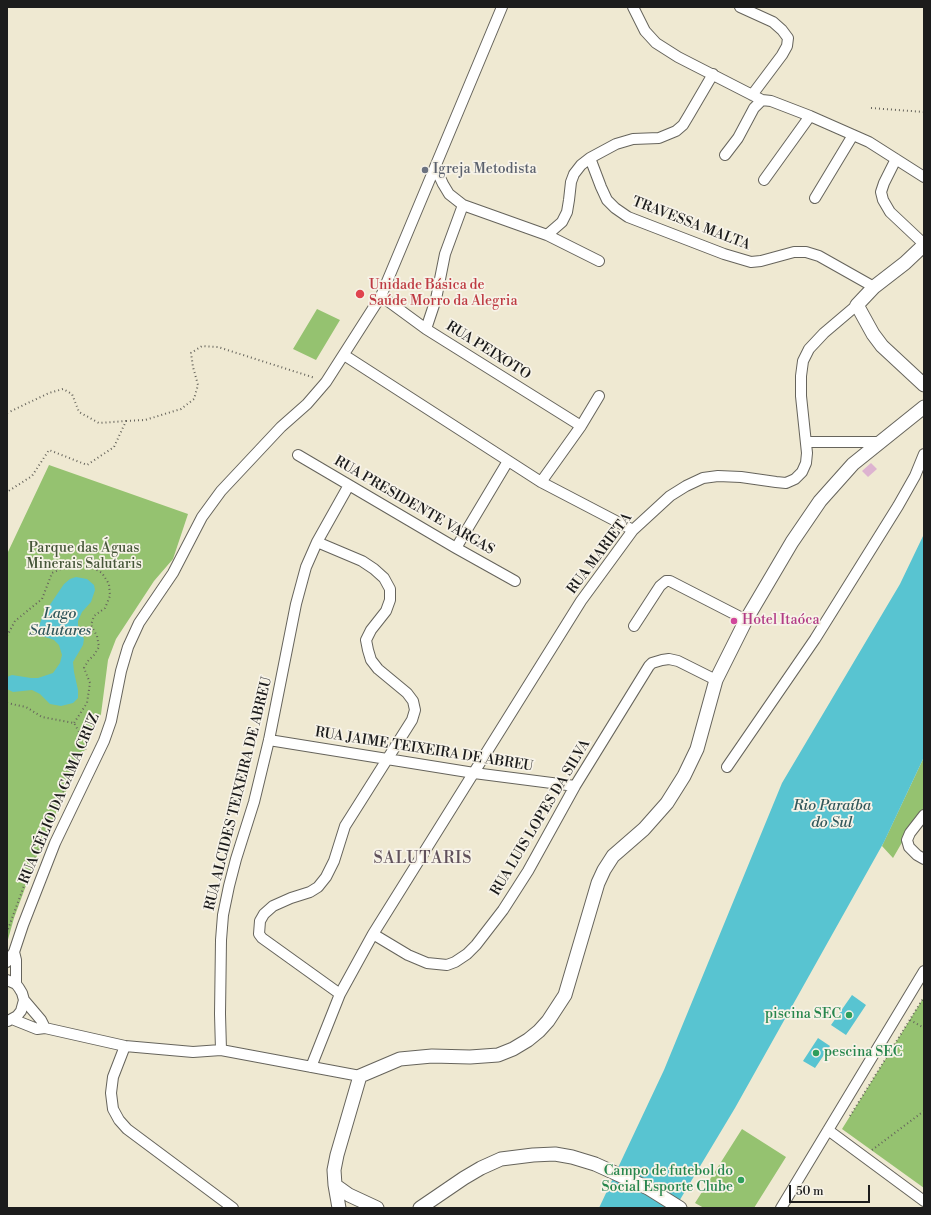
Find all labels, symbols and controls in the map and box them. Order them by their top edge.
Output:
place label: Igreja Metodista [433,162,537,178]
marker: Igreja Metodista [420,165,430,175]
street label: TRAVESSA MALTA [630,194,752,254]
place label: Unidade Básica de Saúde Morro da Alegria [369,278,518,310]
marker: Unidade Básica de Saúde Morro da Alegria [354,288,366,300]
street label: RUA PEIXOTO [443,318,533,384]
street label: RUA PRESIDENTE VARGAS [331,453,497,559]
street label: RUA MARIETA [564,510,636,598]
park label: Parque das Águas Minerais Salutaris [26,541,142,574]
water label: Lago Salutares [29,605,91,640]
place label: Hotel Itaóca [742,613,820,629]
marker: Hotel Itaóca [729,616,739,626]
street label: RUA ALCIDES TEIXEIRA DE ABREU [202,675,276,913]
street label: RUA CÉLIO DA GAMA CRUZ [16,711,104,887]
street label: RUA JAIME TEIXEIRA DE ABREU [314,724,534,776]
street label: RUA LUIS LOPES DA SILVA [488,737,594,899]
water label: Rio Paraíba do Sul [793,797,871,832]
district label: SALUTARIS [374,849,472,869]
place label: piscina SEC [765,1007,841,1023]
marker: piscina SEC [844,1010,854,1020]
place label: pescina SEC [824,1045,902,1061]
marker: pescina SEC [811,1048,821,1058]
place label: Campo de futebol do Social Esporte Clube [601,1164,733,1196]
marker: Campo de futebol do Social Esporte Clube [736,1175,746,1185]
scale bar [791,1177,872,1203]
text: 50 m [796,1184,824,1199]

